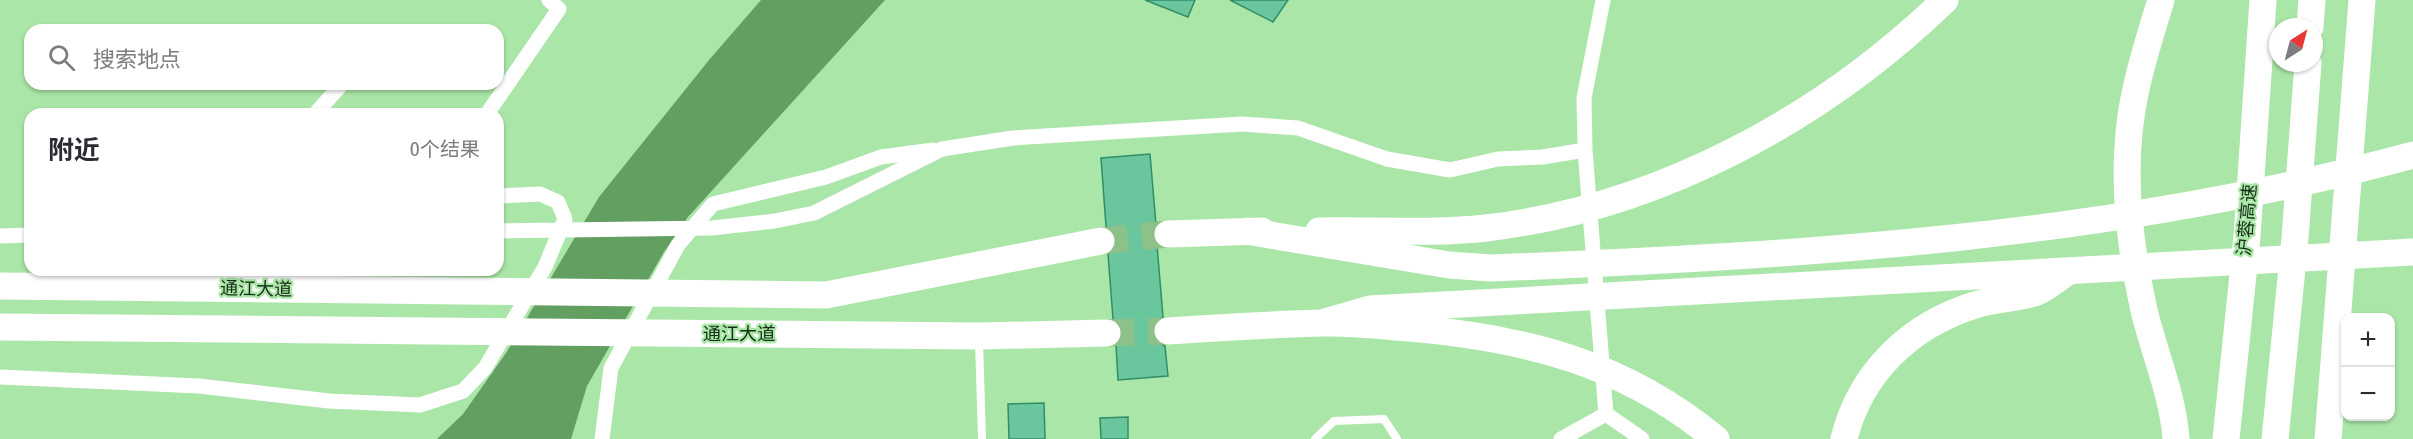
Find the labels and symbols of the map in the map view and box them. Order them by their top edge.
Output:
north arrow [2269,18,2323,72]
street label: 沪蓉高速 [2233,183,2261,257]
street label: 通江大道 [220,277,292,301]
street label: 通江大道 [703,323,775,345]

